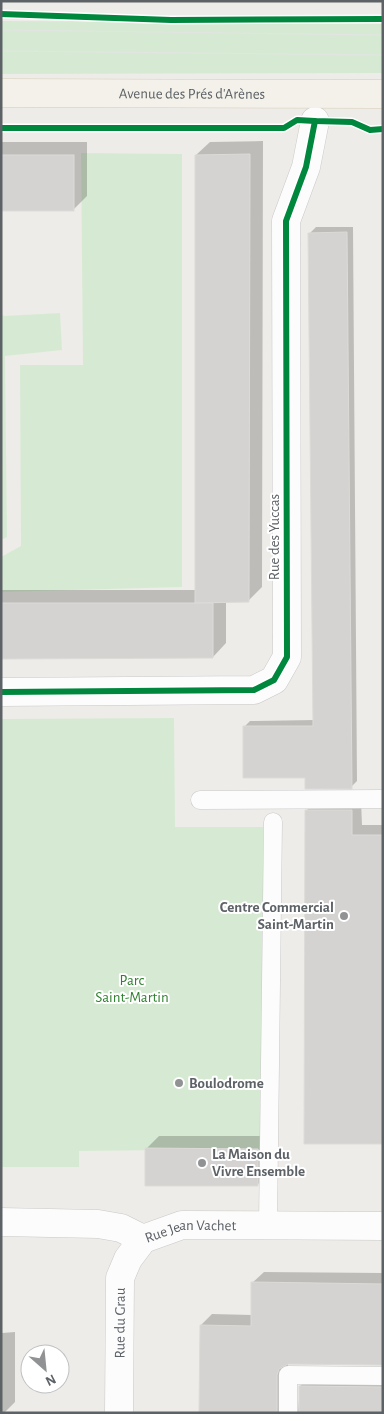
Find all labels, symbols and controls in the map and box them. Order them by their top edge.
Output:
street label: Avenue des Prés d'Arènes [119,86,265,102]
street label: Rue des Yuccas [267,494,282,580]
place label: Centre Commercial Saint-Martin [220,900,334,932]
marker: Centre Commercial Saint-Martin [338,910,350,922]
park label: Parc Saint-Martin [95,973,169,1005]
place label: Boulodrome [189,1076,264,1091]
marker: Boulodrome [173,1077,185,1089]
place label: La Maison du Vivre Ensemble [212,1147,305,1179]
marker: La Maison du Vivre Ensemble [196,1157,208,1169]
street label: Rue Jean Vachet [143,1218,236,1246]
street label: Rue du Grau [112,1287,128,1359]
north arrow [20,1344,70,1394]
text: N [43,1371,58,1388]

